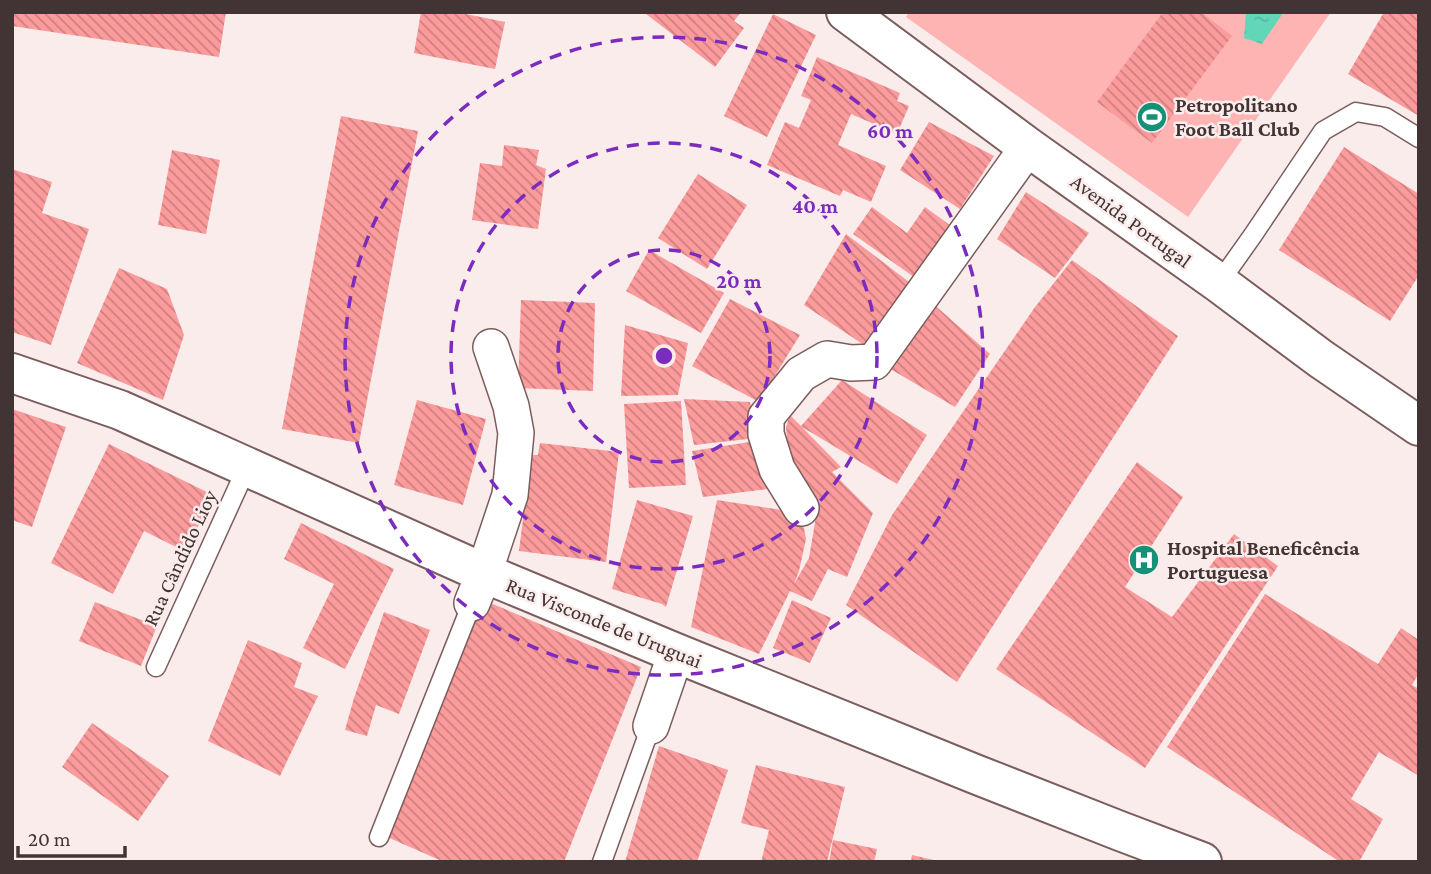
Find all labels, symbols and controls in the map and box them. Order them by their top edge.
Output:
place label: Petropolitano Foot Ball Club [1175,93,1300,141]
sports icon: Petropolitano Foot Ball Club [1135,100,1169,134]
text: 60 m [867,119,913,143]
street label: Avenida Portugal [1066,169,1196,273]
text: 40 m [792,194,838,218]
text: 20 m [716,269,762,293]
centre of rings [652,344,676,368]
street label: Rua Cândido Lioy [138,486,222,630]
place label: Hospital Beneficência Portuguesa [1167,536,1360,584]
hospital icon: Hospital Beneficência Portuguesa [1127,543,1161,577]
street label: Rua Visconde de Uruguai [503,573,706,673]
scale bar [18,814,124,858]
text: 20 m [28,827,71,851]

